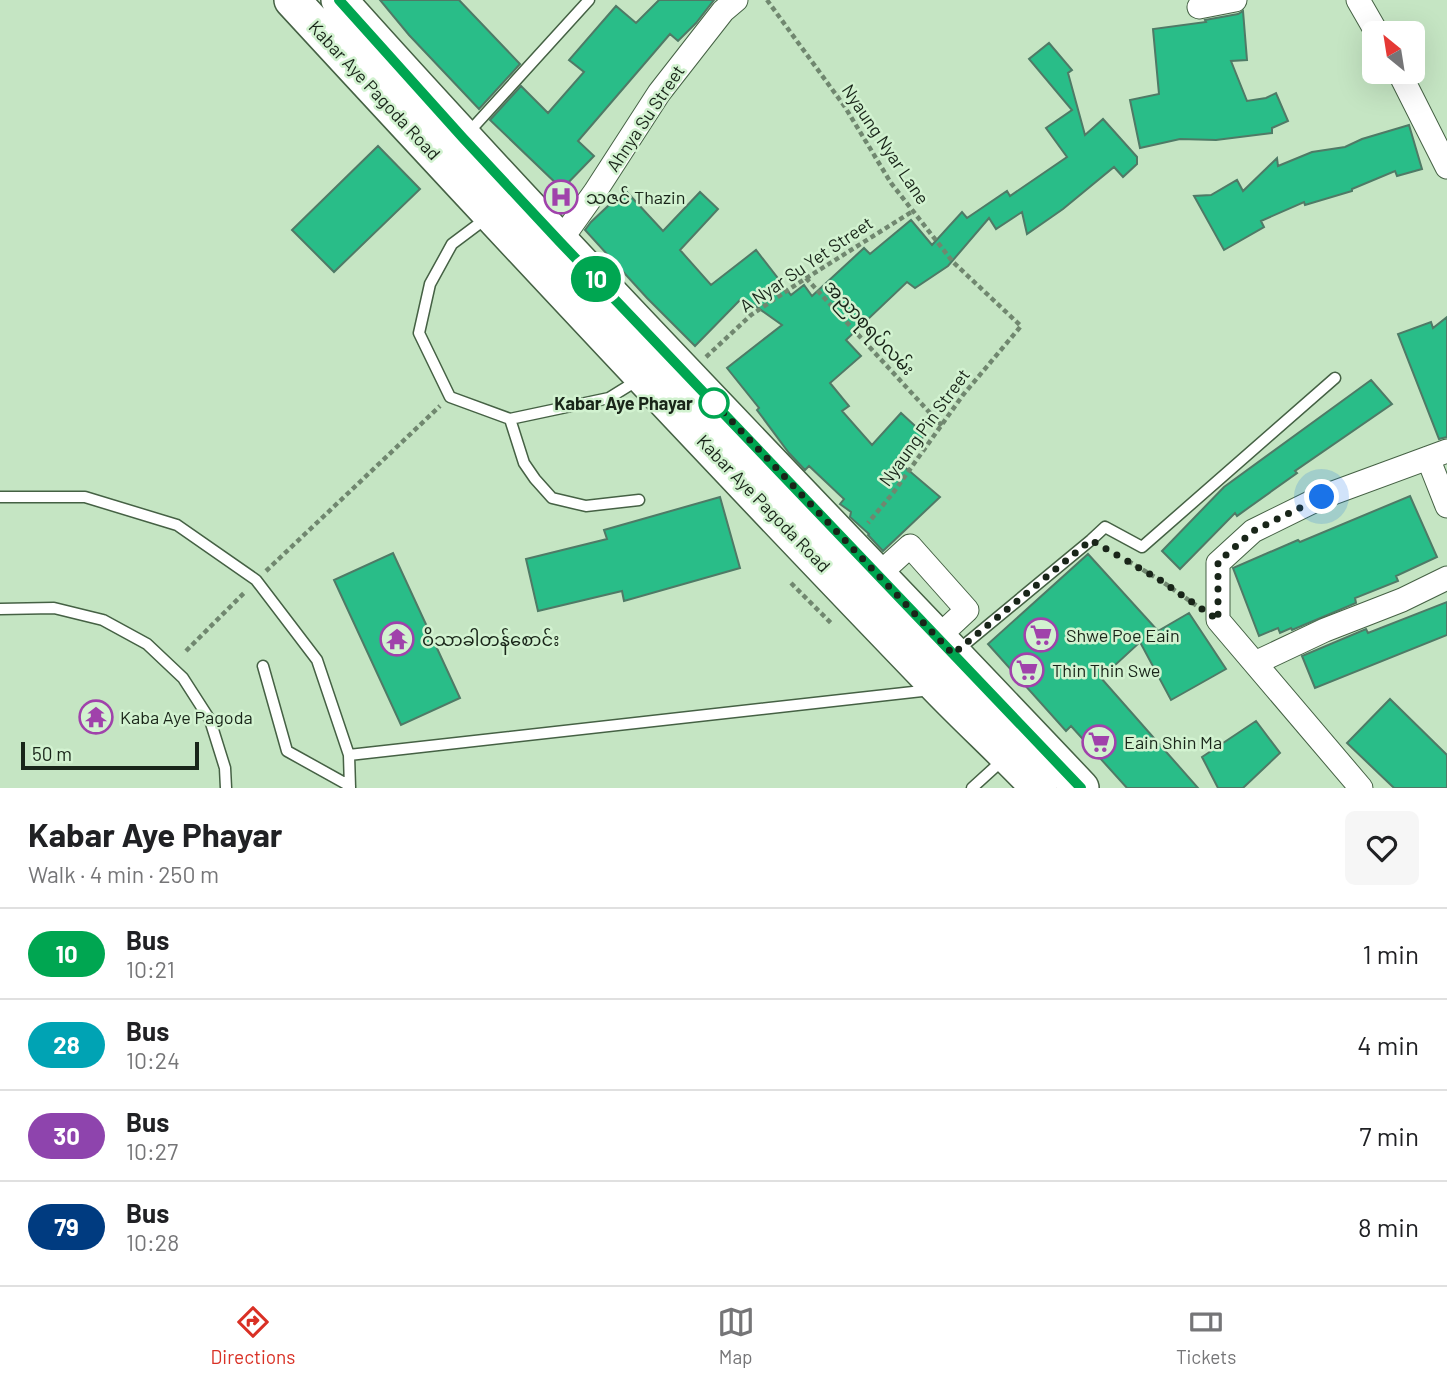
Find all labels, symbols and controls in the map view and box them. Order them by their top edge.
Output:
street label: Kabar Aye Pagoda Road [305,16,445,164]
north arrow [1362,21,1424,84]
map controls [1362,21,1425,84]
street label: Ahnya Su Street [601,60,689,176]
street label: Nyaung Nyar Lane [838,80,934,208]
hospital icon: သဇင် Thazin [542,178,580,216]
place label: သဇင် Thazin [586,185,685,208]
street label: A Nyar Su Yet Street [735,211,877,317]
line badge: 10 [564,256,628,302]
text: 10 [585,264,607,293]
street label: အညာစုရပ်လမ်း [816,274,921,383]
street label: Nyaung Pin Street [874,364,974,490]
marker: Kabar Aye Phayar [699,388,729,418]
place label: Kabar Aye Phayar [554,392,693,414]
street label: Kabar Aye Pagoda Road [693,430,835,576]
your location [1304,479,1339,514]
supermarket icon: Shwe Poe Eain [1022,616,1060,654]
temple icon: ဝိသာခါတန်စောင်း [378,620,416,658]
place label: Shwe Poe Eain [1066,624,1180,646]
place label: ဝိသာခါတန်စောင်း [422,626,559,655]
supermarket icon: Thin Thin Swe [1008,651,1046,689]
place label: Thin Thin Swe [1052,659,1160,681]
temple icon: Kaba Aye Pagoda [77,698,115,736]
place label: Kaba Aye Pagoda [120,706,253,728]
supermarket icon: Eain Shin Ma [1080,723,1118,761]
place label: Eain Shin Ma [1124,731,1222,753]
scale bar [21,739,200,771]
text: 50 m [32,742,72,765]
button: heart [1345,811,1419,885]
text: Kabar Aye Phayar [28,814,283,854]
text: Walk · 4 min · 250 m [28,860,219,888]
text: Bus [126,924,169,955]
text: 1 min [1363,938,1419,969]
text: 10 [55,939,78,968]
text: 10:21 [126,955,175,983]
text: Bus [126,1015,169,1046]
text: 4 min [1357,1029,1419,1060]
text: 28 [53,1030,80,1059]
text: 10:24 [126,1046,180,1074]
text: Bus [126,1106,169,1137]
text: 7 min [1359,1120,1419,1151]
text: 30 [53,1121,80,1150]
text: 10:27 [126,1137,178,1165]
text: Bus [126,1197,169,1228]
text: 8 min [1358,1211,1419,1242]
text: 79 [54,1212,79,1241]
text: 10:28 [126,1228,179,1256]
tab: Directions [211,1303,296,1368]
tab: Map [717,1303,755,1368]
tab: Tickets [1176,1303,1236,1368]

